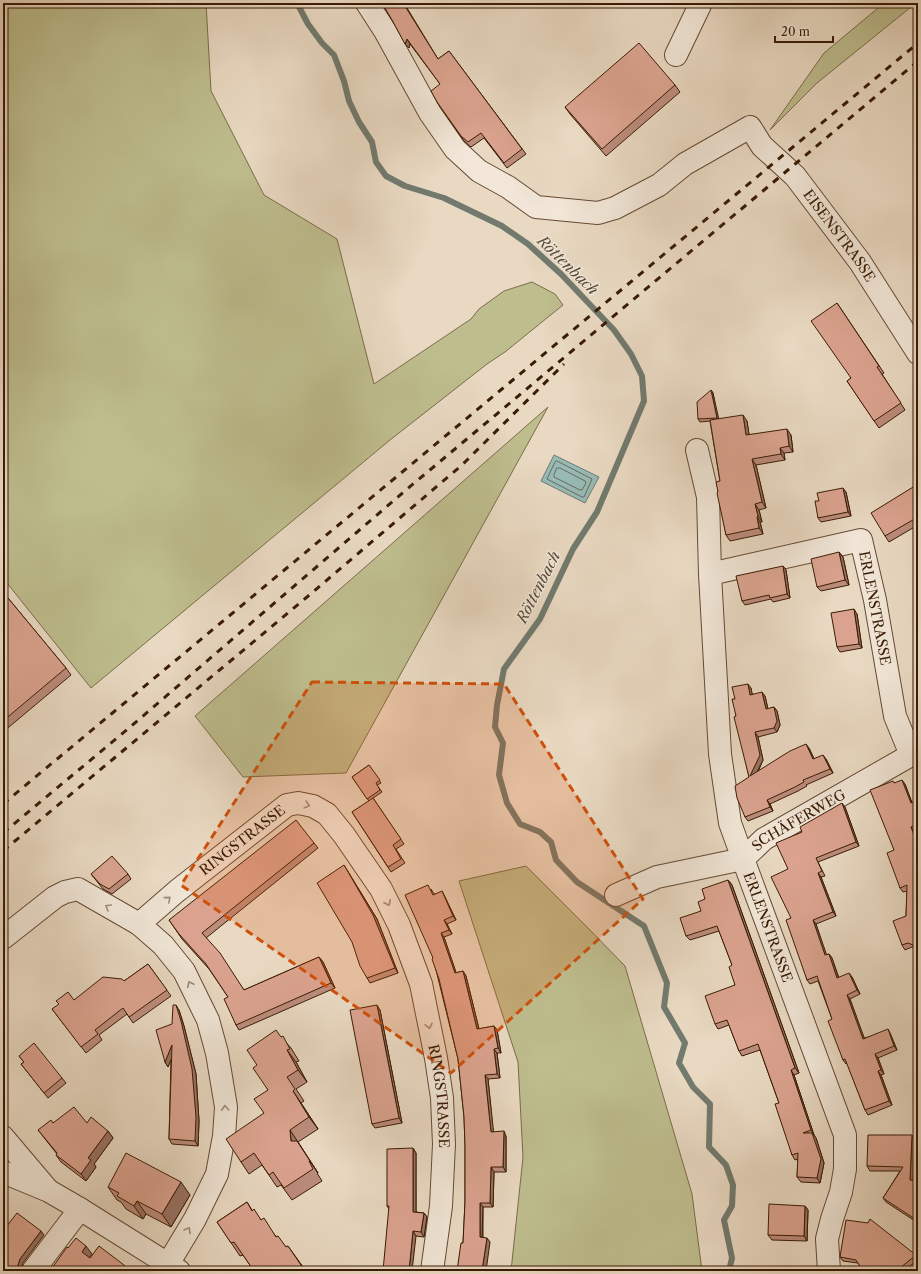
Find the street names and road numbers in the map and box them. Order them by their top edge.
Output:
street label: EISENSTRASSE [799,186,879,285]
street label: ERLENSTRASSE [855,549,895,667]
street label: SCHÄFERWEG [748,785,849,855]
street label: RINGSTRASSE [196,801,289,879]
street label: ERLENSTRASSE [740,869,797,985]
street label: RINGSTRASSE [424,1043,453,1148]

